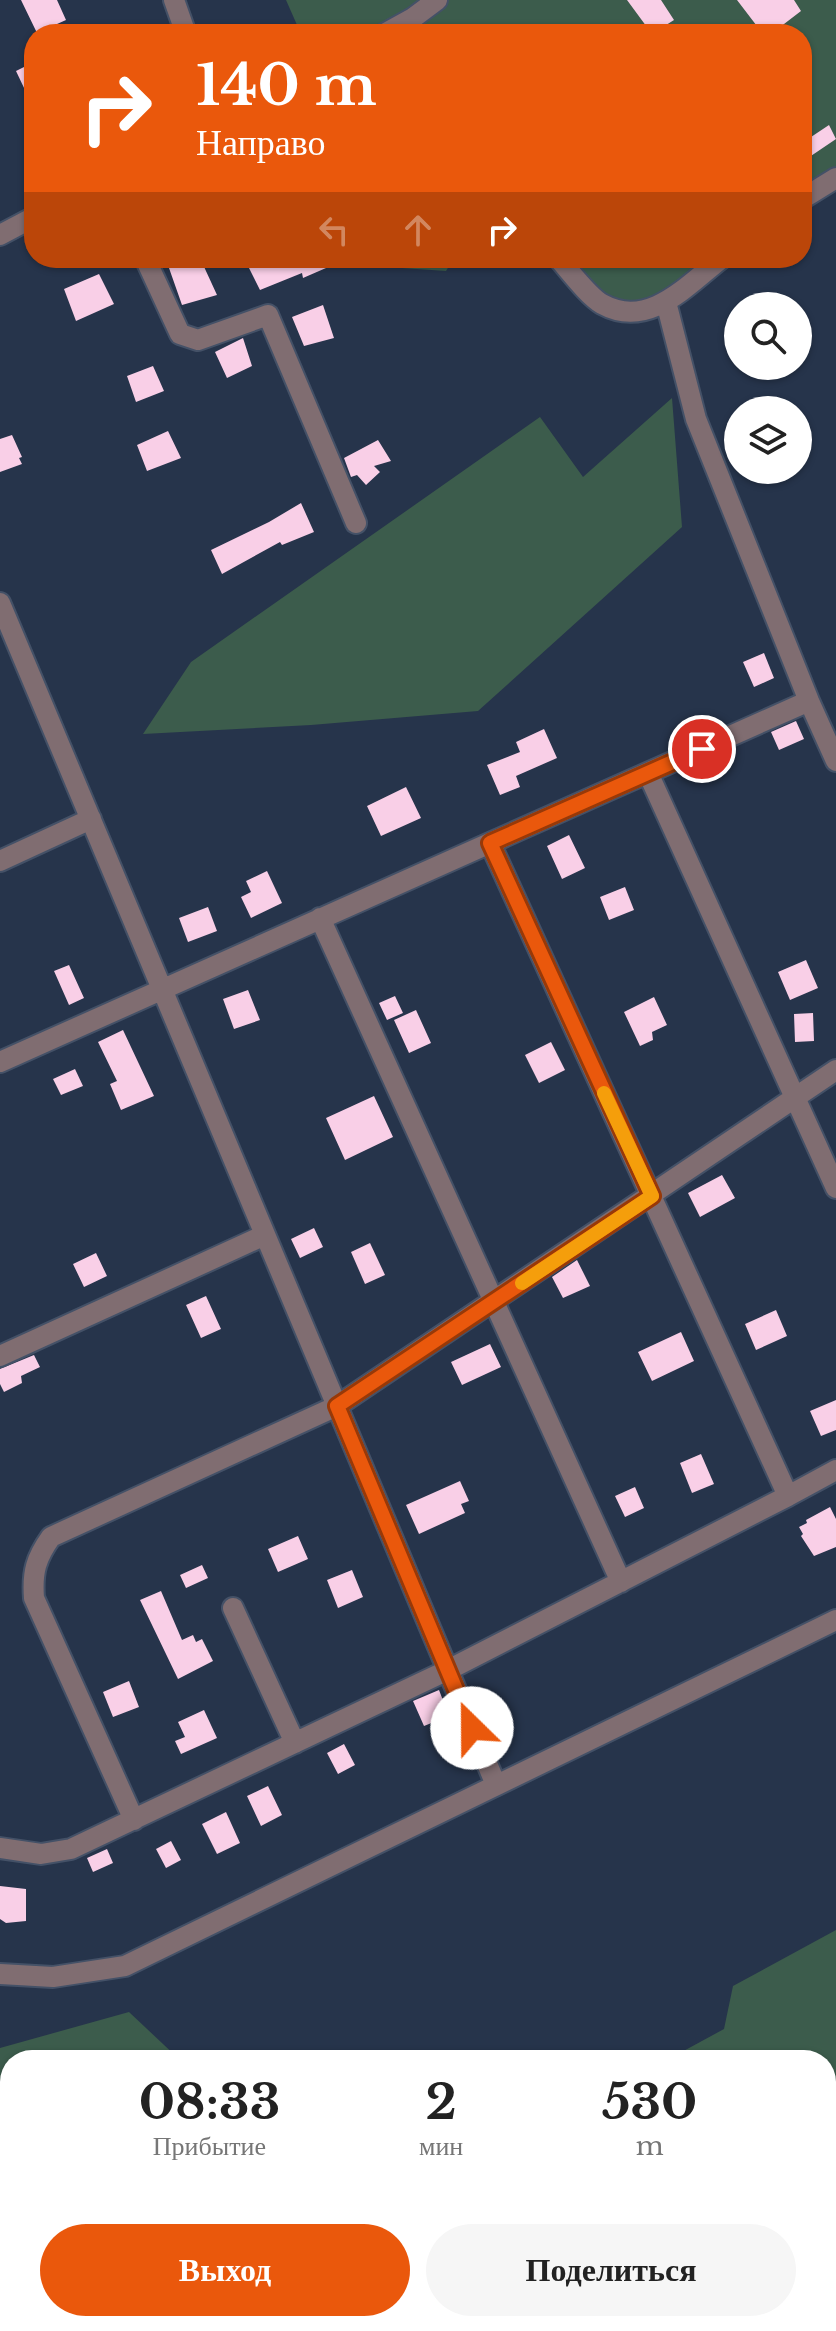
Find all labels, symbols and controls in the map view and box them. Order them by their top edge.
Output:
text: 140 m [196,51,377,120]
icon: right [64,56,168,160]
text: Направо [196,120,326,165]
icon: left [312,208,356,252]
icon: ahead [396,208,440,252]
icon: right [480,208,524,252]
map controls [724,292,812,484]
button: search [724,292,812,380]
button: layers [724,396,812,484]
pin [668,715,736,783]
icon: arrive [680,727,724,771]
position arrow [430,1686,514,1770]
text: 08:33 [139,2072,280,2132]
text: 2 [425,2072,457,2132]
text: 530 [602,2072,697,2132]
text: Прибытие [153,2130,266,2162]
text: мин [419,2130,463,2162]
text: m [636,2130,664,2162]
button: Выход [40,2224,410,2316]
button: Поделиться [426,2224,796,2316]

